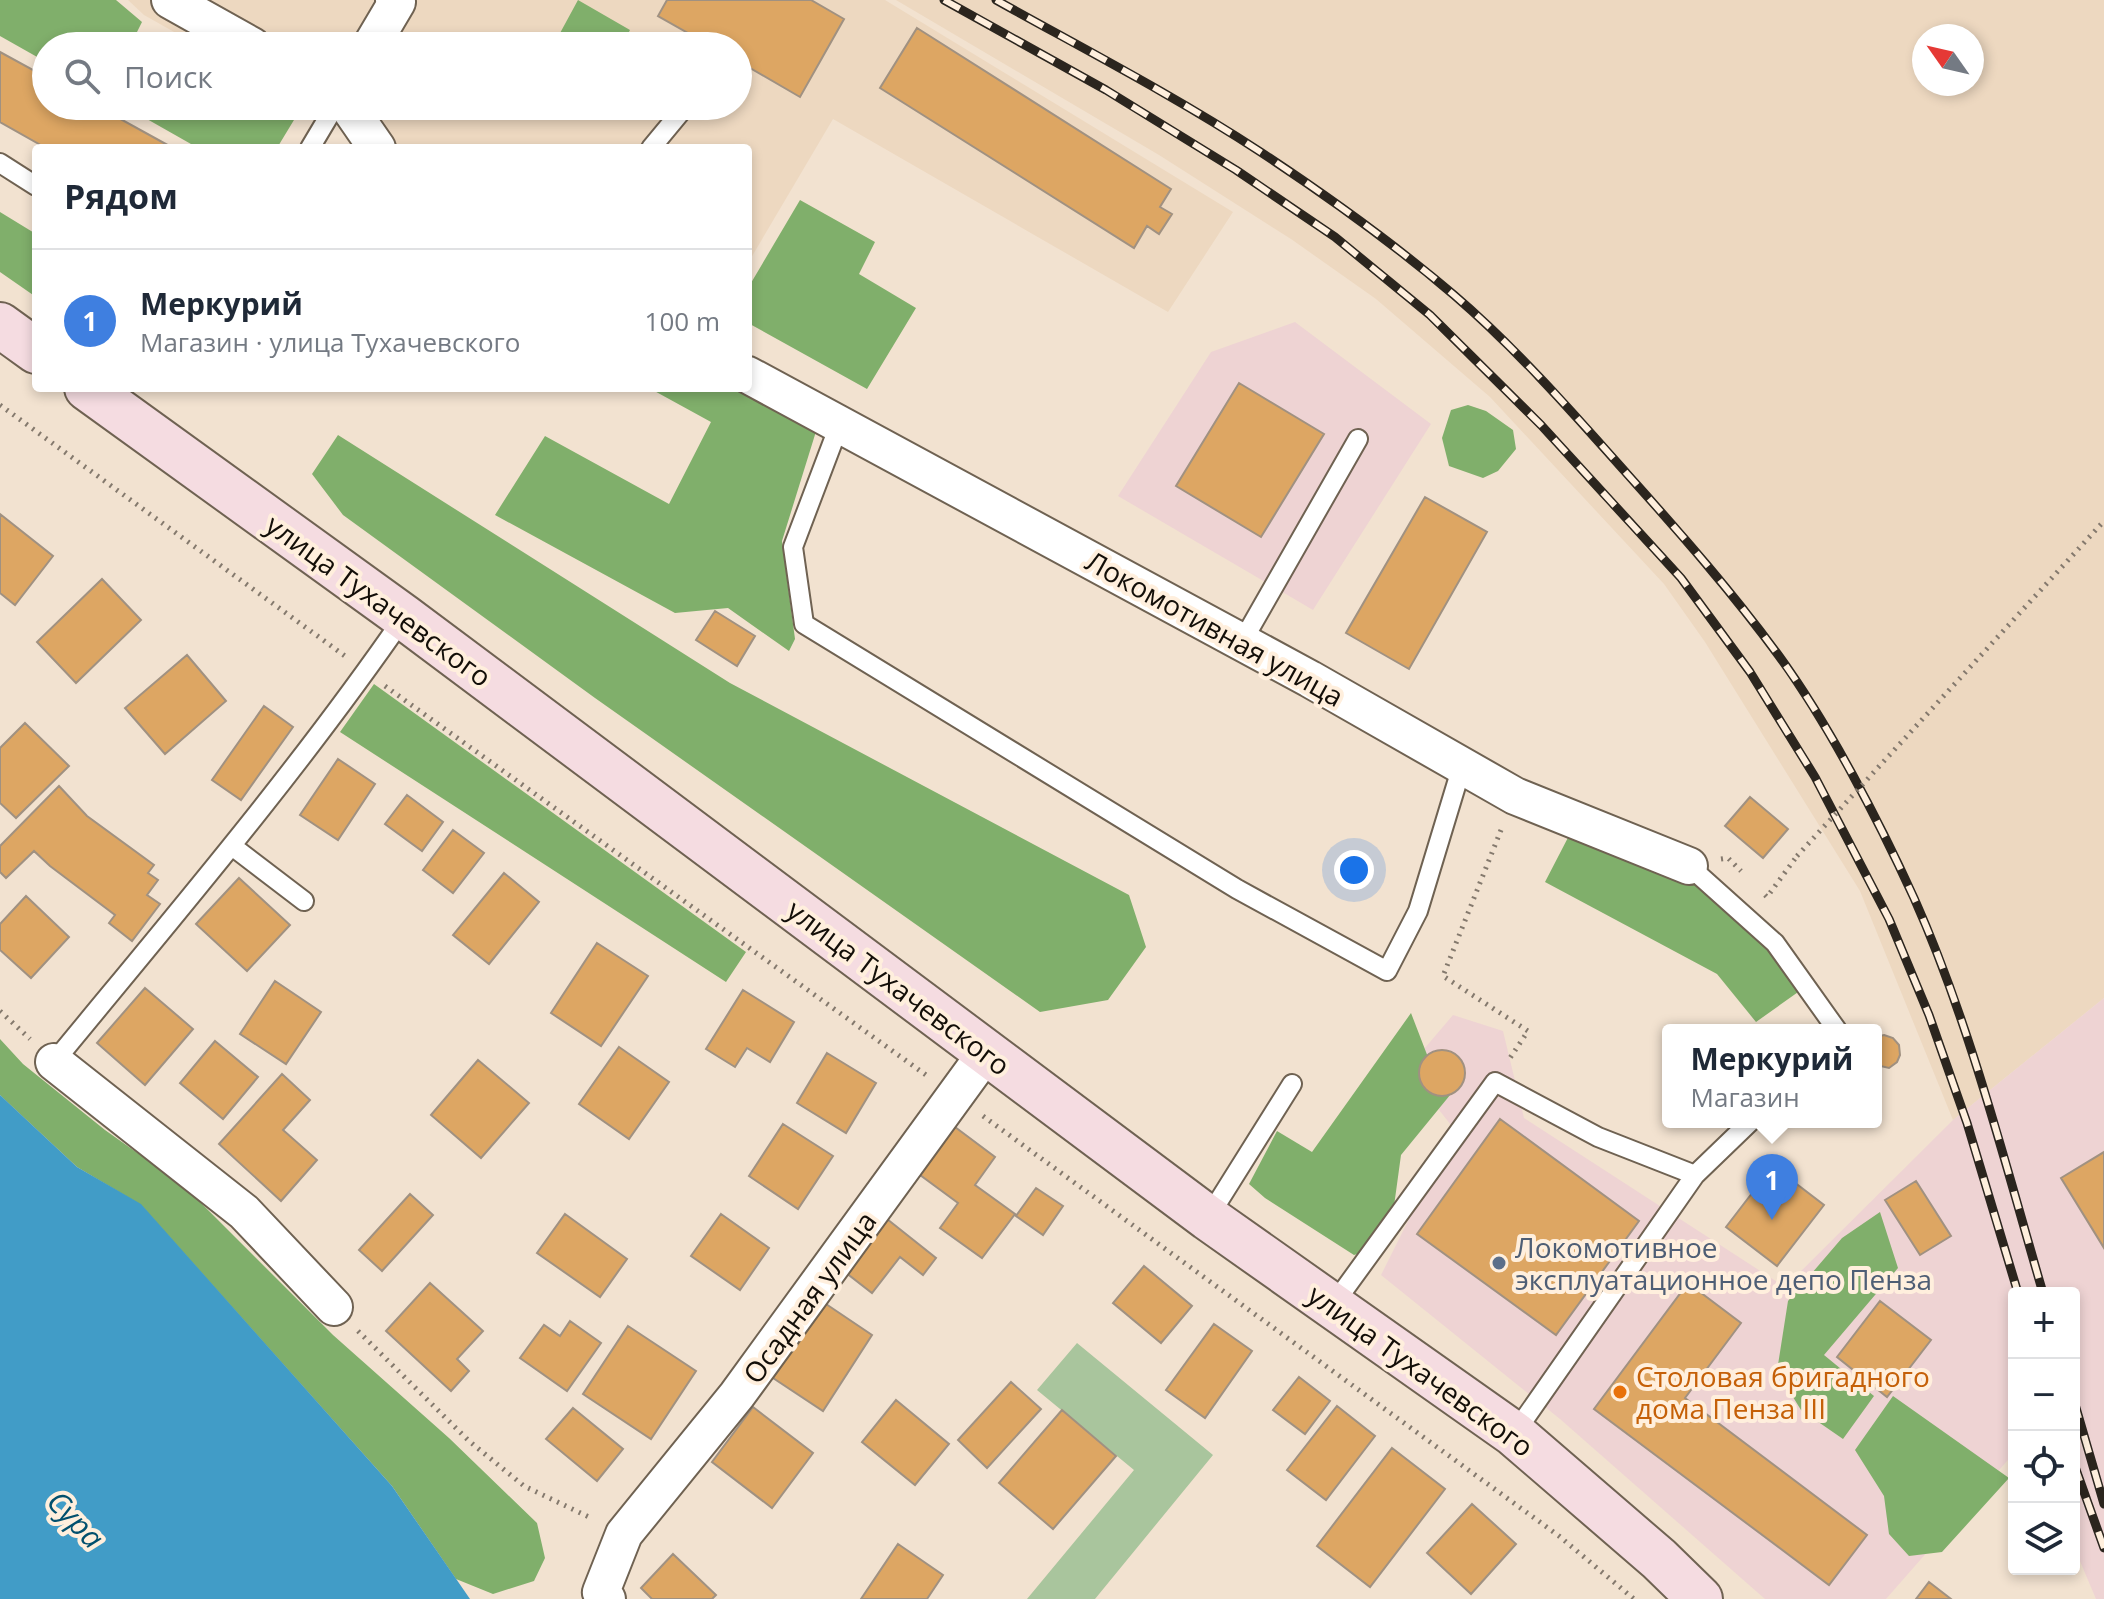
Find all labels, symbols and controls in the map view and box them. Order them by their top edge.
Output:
north arrow [1912,24,1984,96]
search box [32,32,752,120]
icon: search [60,54,104,98]
text: Поиск [124,56,213,97]
text: Рядом [64,173,178,219]
text: Меркурий [140,283,303,324]
text: 1 [83,303,97,339]
text: 100 m [645,303,720,339]
text: Магазин · улица Тухачевского [140,324,520,360]
street label: улица Тухачевского [258,505,500,695]
street label: Локомотивная улица [1079,541,1351,715]
your location [1334,850,1374,890]
street label: улица Тухачевского [780,890,1018,1084]
popup [1662,1024,1882,1128]
text: Меркурий [1691,1038,1853,1079]
text: Магазин [1691,1079,1800,1115]
pin: 1 [1746,1154,1798,1220]
street label: Осадная улица [734,1203,884,1391]
place label: Локомотивное эксплуатационное депо Пенза [1515,1228,1932,1298]
marker: Локомотивное эксплуатационное депо Пенза [1490,1254,1508,1272]
street label: улица Тухачевского [1300,1275,1542,1465]
map controls [2008,1287,2080,1575]
button: + [2008,1287,2080,1359]
place label: Столовая бригадного дома Пенза III [1636,1357,1930,1427]
button: − [2008,1359,2080,1431]
marker: Столовая бригадного дома Пенза III [1611,1383,1629,1401]
button: locate [2008,1431,2080,1503]
water label: Сура [38,1481,114,1557]
button: layers [2008,1503,2080,1575]

